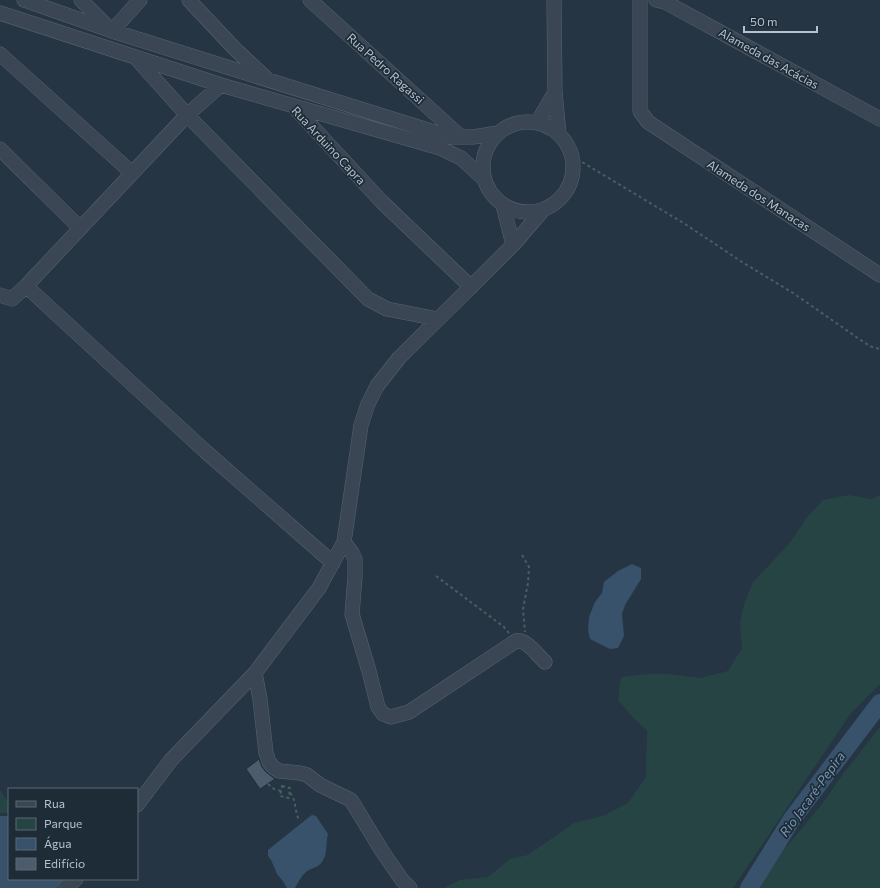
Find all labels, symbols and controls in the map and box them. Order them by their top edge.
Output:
scale bar [744,8,817,34]
text: 50 m [750,14,778,28]
street label: Alameda das Acácias [717,25,821,91]
street label: Rua Pedro Ragassi [345,30,427,106]
street label: Rua Arduino Capra [289,103,369,187]
street label: Alameda dos Manacas [705,156,813,234]
water label: Rio Jacaré-Pepira [776,748,848,840]
legend [8,788,138,880]
text: Rua [44,796,65,810]
text: Parque [44,816,82,830]
text: Água [44,836,72,850]
text: Edifício [44,856,85,870]

